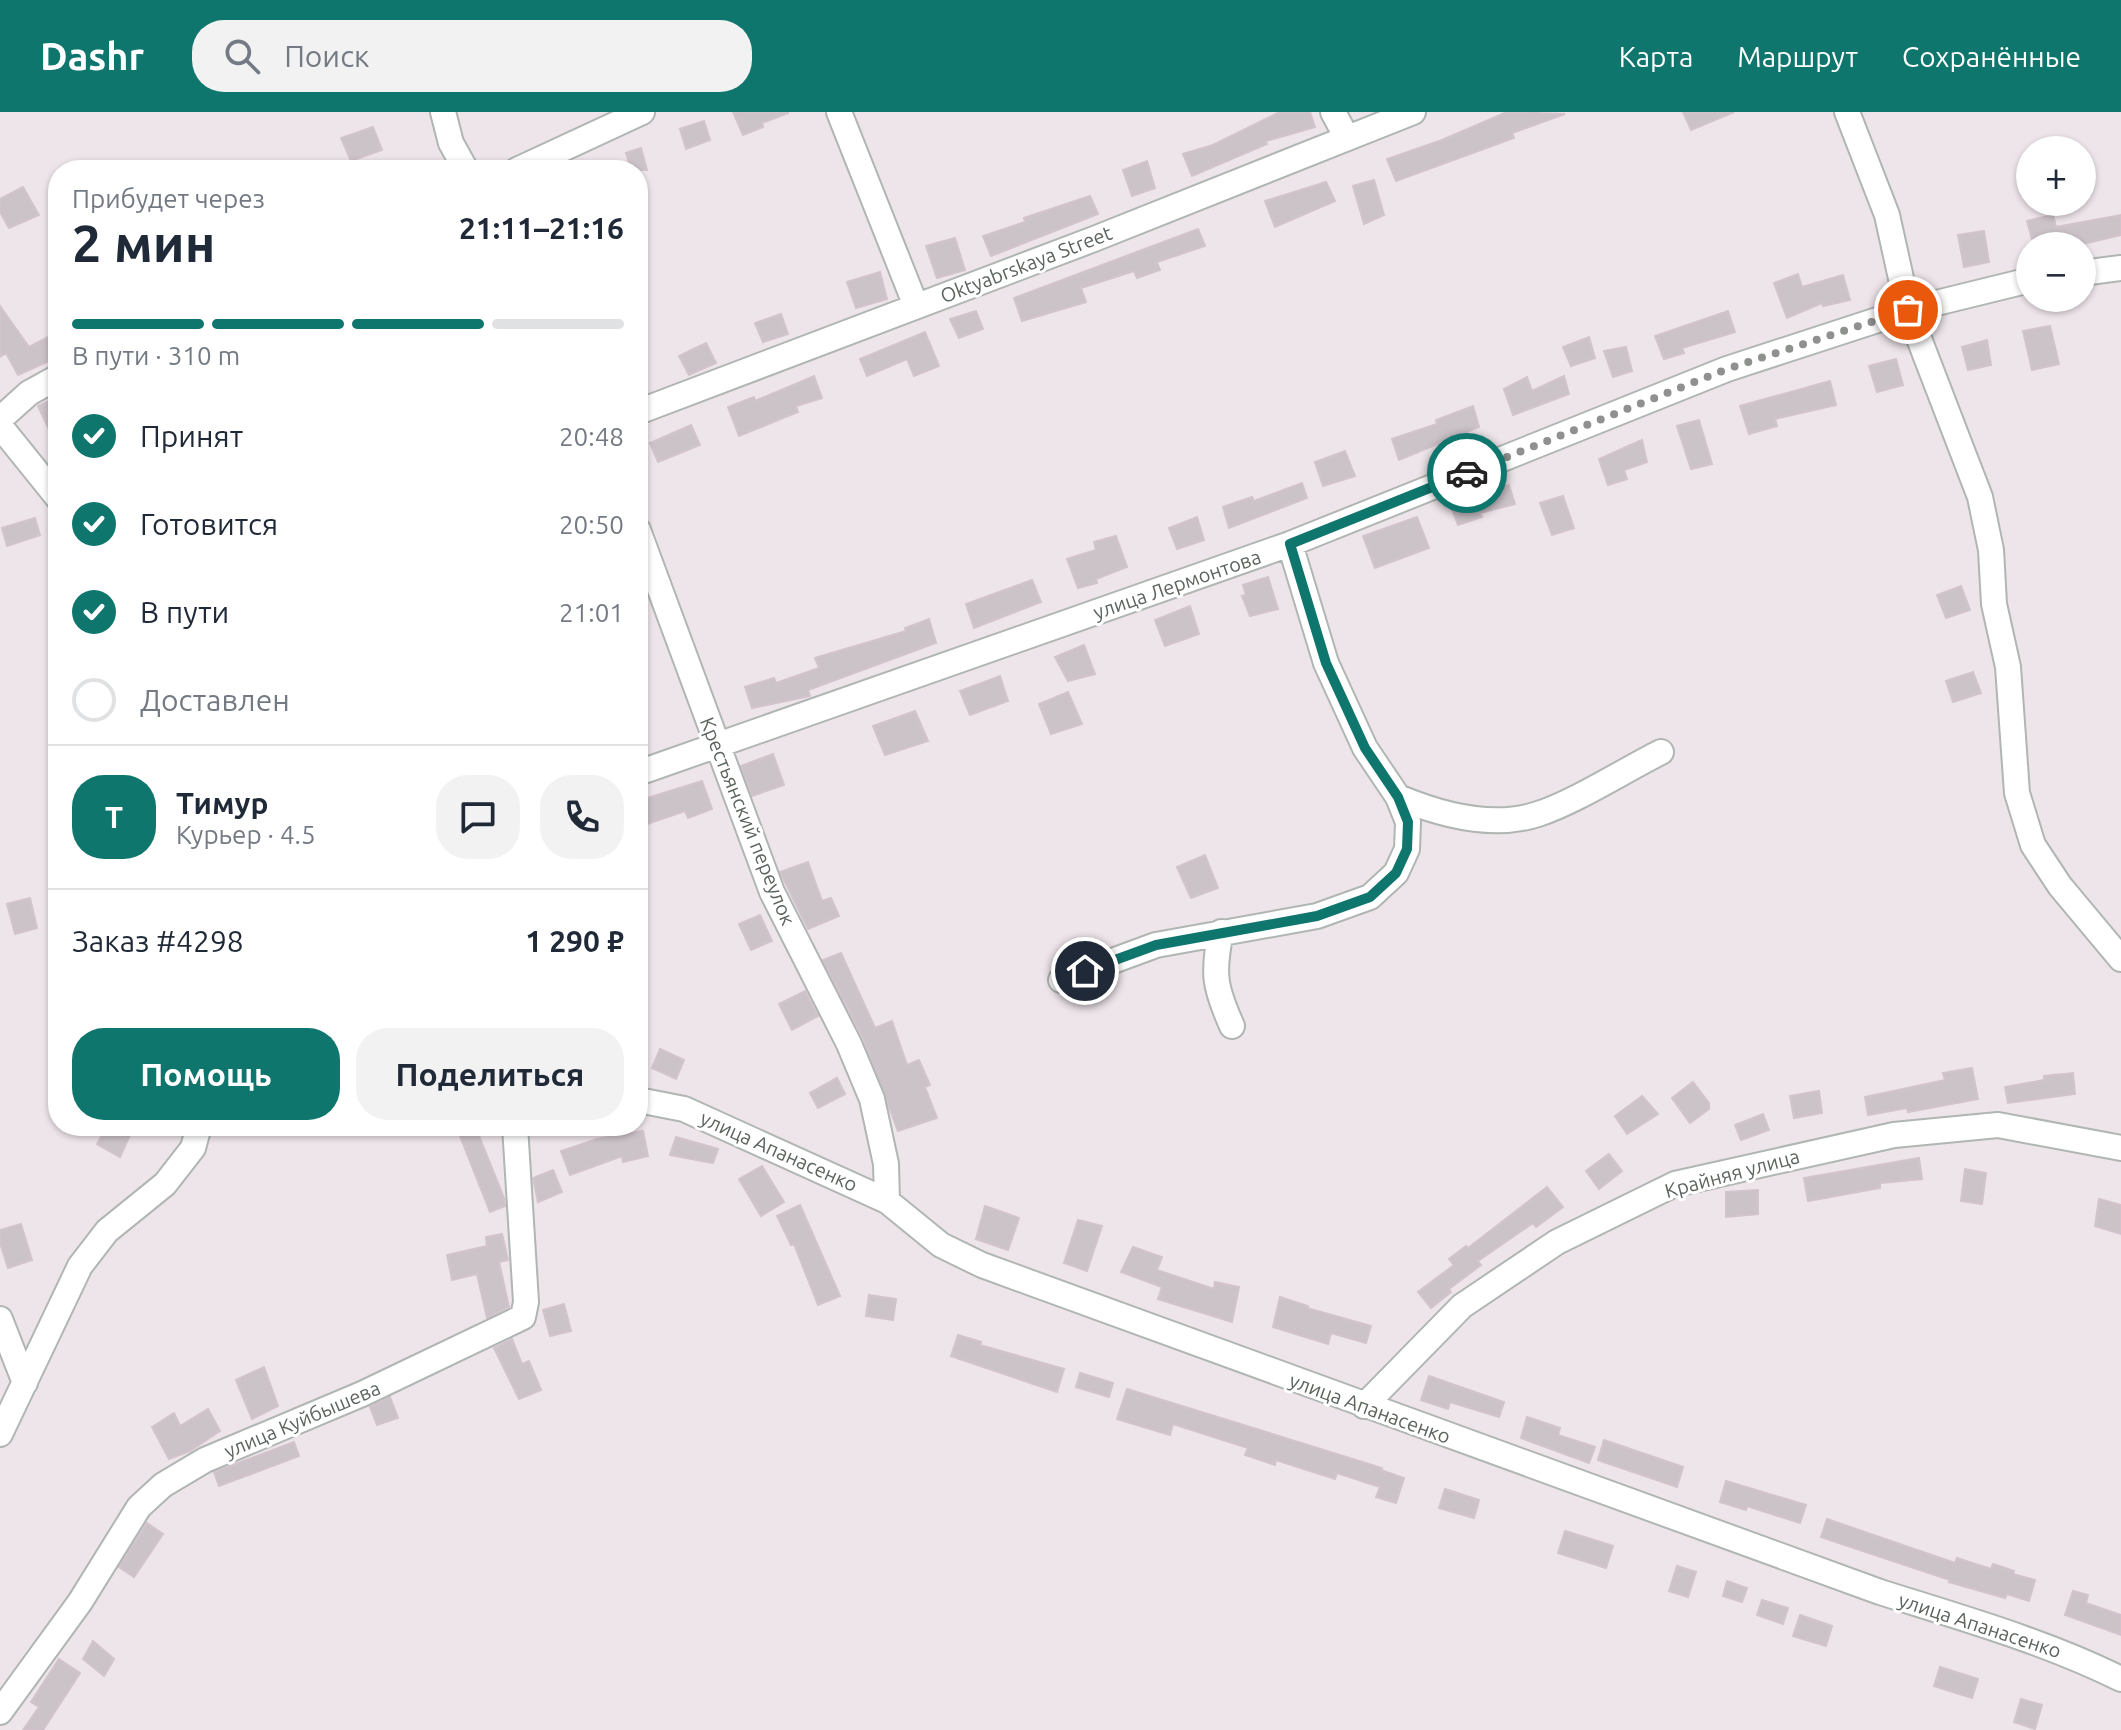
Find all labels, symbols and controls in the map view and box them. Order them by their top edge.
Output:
search box [192,20,752,92]
icon: search [220,34,264,78]
text: Dashr [40,35,144,77]
text: Поиск [284,39,370,73]
text: Карта [1619,41,1693,72]
text: Маршрут [1737,41,1858,72]
text: Сохранённые [1902,41,2081,72]
map controls [2016,136,2096,312]
button: + [2016,136,2096,216]
text: Прибудет через [72,184,265,213]
text: 21:11–21:16 [459,211,624,245]
text: 2 мин [72,214,215,272]
street label: Oktyabrskaya Street [937,221,1115,307]
button: − [2016,232,2096,312]
pin [1874,276,1942,344]
icon: bag [1886,288,1930,332]
text: В пути · 310 m [72,341,240,370]
icon: check [72,414,116,458]
text: Принят [140,419,243,453]
text: 20:48 [559,422,624,451]
courier [1427,433,1507,513]
icon: car [1445,451,1489,495]
icon: check [72,502,116,546]
text: Готовится [140,507,278,541]
text: 20:50 [559,510,624,539]
street label: улица Лермонтова [1090,545,1264,623]
icon: check [72,590,116,634]
text: В пути [140,595,229,629]
text: 21:01 [559,598,624,627]
text: Доставлен [140,683,290,717]
street label: Крестьянский переулок [696,714,800,928]
button: chat [436,775,520,859]
button: phone [540,775,624,859]
text: Тимур [176,786,268,820]
text: Т [105,800,123,834]
text: Курьер · 4.5 [176,820,316,849]
text: Заказ #4298 [72,924,244,958]
text: 1 290 ₽ [525,924,624,958]
pin [1051,937,1119,1005]
icon: home [1063,949,1107,993]
button: Помощь [72,1028,340,1120]
button: Поделиться [356,1028,624,1120]
street label: улица Апанасенко [697,1106,861,1196]
street label: Крайняя улица [1662,1144,1802,1202]
street label: улица Апанасенко [1286,1368,1454,1448]
street label: улица Куйбышева [220,1376,384,1462]
street label: улица Апанасенко [1896,1588,2064,1662]

